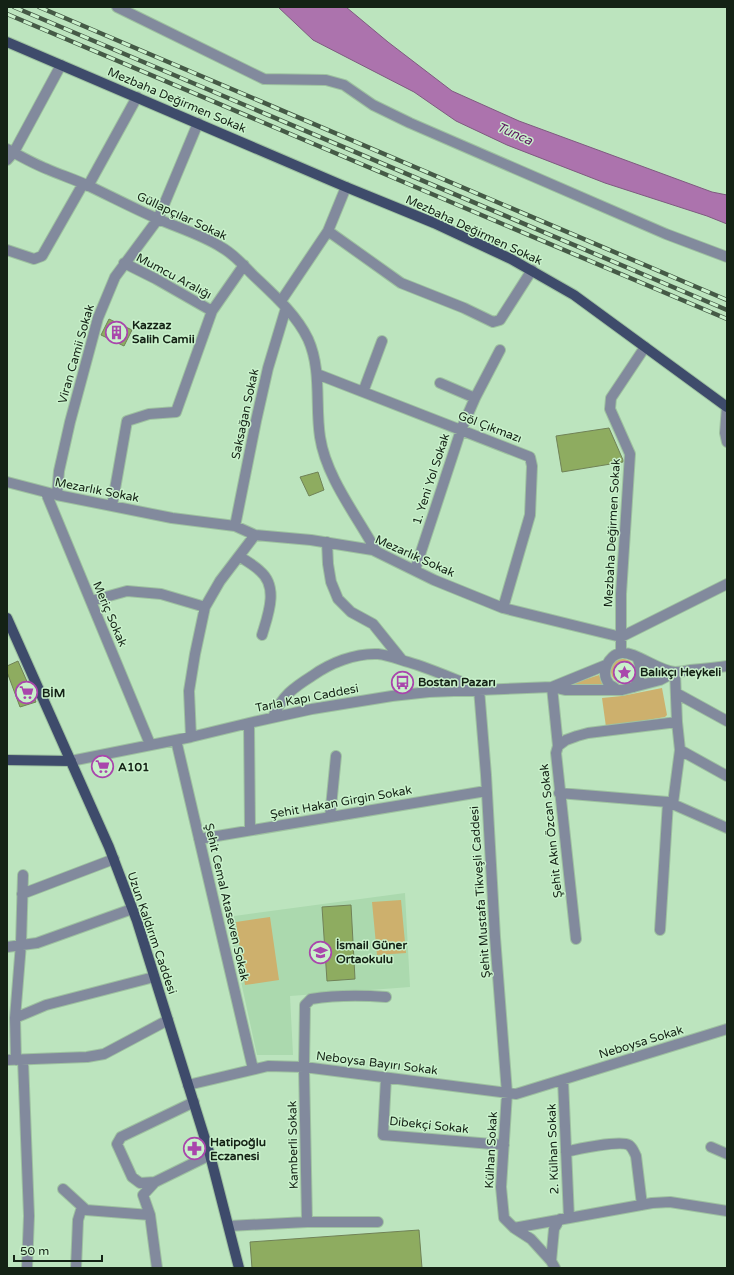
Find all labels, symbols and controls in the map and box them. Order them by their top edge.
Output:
street label: Mezbaha Değirmen Sokak [106,64,249,136]
water label: Tunca [494,119,535,149]
street label: Güllapçılar Sokak [135,189,230,243]
street label: Mezbaha Değirmen Sokak [404,192,545,268]
street label: Mumcu Aralığı [134,250,214,302]
street label: Viran Camii Sokak [55,302,97,405]
place label: Kazzaz Salih Camii [132,318,195,346]
building icon: Kazzaz Salih Camii [103,319,129,345]
street label: Saksağan Sokak [229,367,262,461]
street label: Göl Çıkmazı [456,408,524,446]
street label: 1. Yeni Yol Sokak [410,431,453,526]
street label: Mezbaha Değirmen Sokak [601,458,623,608]
street label: Mezarlık Sokak [54,475,141,505]
street label: Mezarlık Sokak [373,532,457,580]
street label: Meriç Sokak [90,579,130,649]
place icon: Balıkçı Heykeli [611,659,637,685]
place label: Balıkçı Heykeli [640,665,721,680]
bus stop icon: Bostan Pazarı [390,669,416,695]
place label: Bostan Pazarı [418,675,496,689]
supermarket icon: BİM [14,680,40,706]
street label: Tarla Kapı Caddesi [254,681,360,715]
place label: BİM [42,686,65,700]
supermarket icon: A101 [89,754,115,780]
place label: A101 [118,760,150,774]
street label: Şehit Akın Özcan Sokak [537,763,565,899]
street label: Şehit Hakan Girgin Sokak [269,783,413,821]
street label: Şehit Mustafa Tikveşli Caddesi [467,805,493,979]
street label: Şehit Cemal Ataseven Sokak [202,822,252,983]
street label: Uzun Kaldırım Caddesi [124,870,180,996]
place label: İsmail Güner Ortaokulu [336,938,407,966]
school or university icon: İsmail Güner Ortaokulu [308,939,334,965]
street label: Neboysa Sokak [597,1022,685,1061]
street label: Neboysa Bayırı Sokak [315,1049,439,1077]
street label: Kamberli Sokak [285,1100,301,1189]
street label: 2. Külhan Sokak [544,1103,562,1195]
street label: Külhan Sokak [482,1111,500,1189]
street label: Dibekçi Sokak [389,1114,470,1136]
place label: Hatipoğlu Eczanesi [210,1135,266,1163]
pharmacy icon: Hatipoğlu Eczanesi [182,1136,208,1162]
scale bar [14,1237,102,1263]
text: 50 m [20,1244,49,1258]

